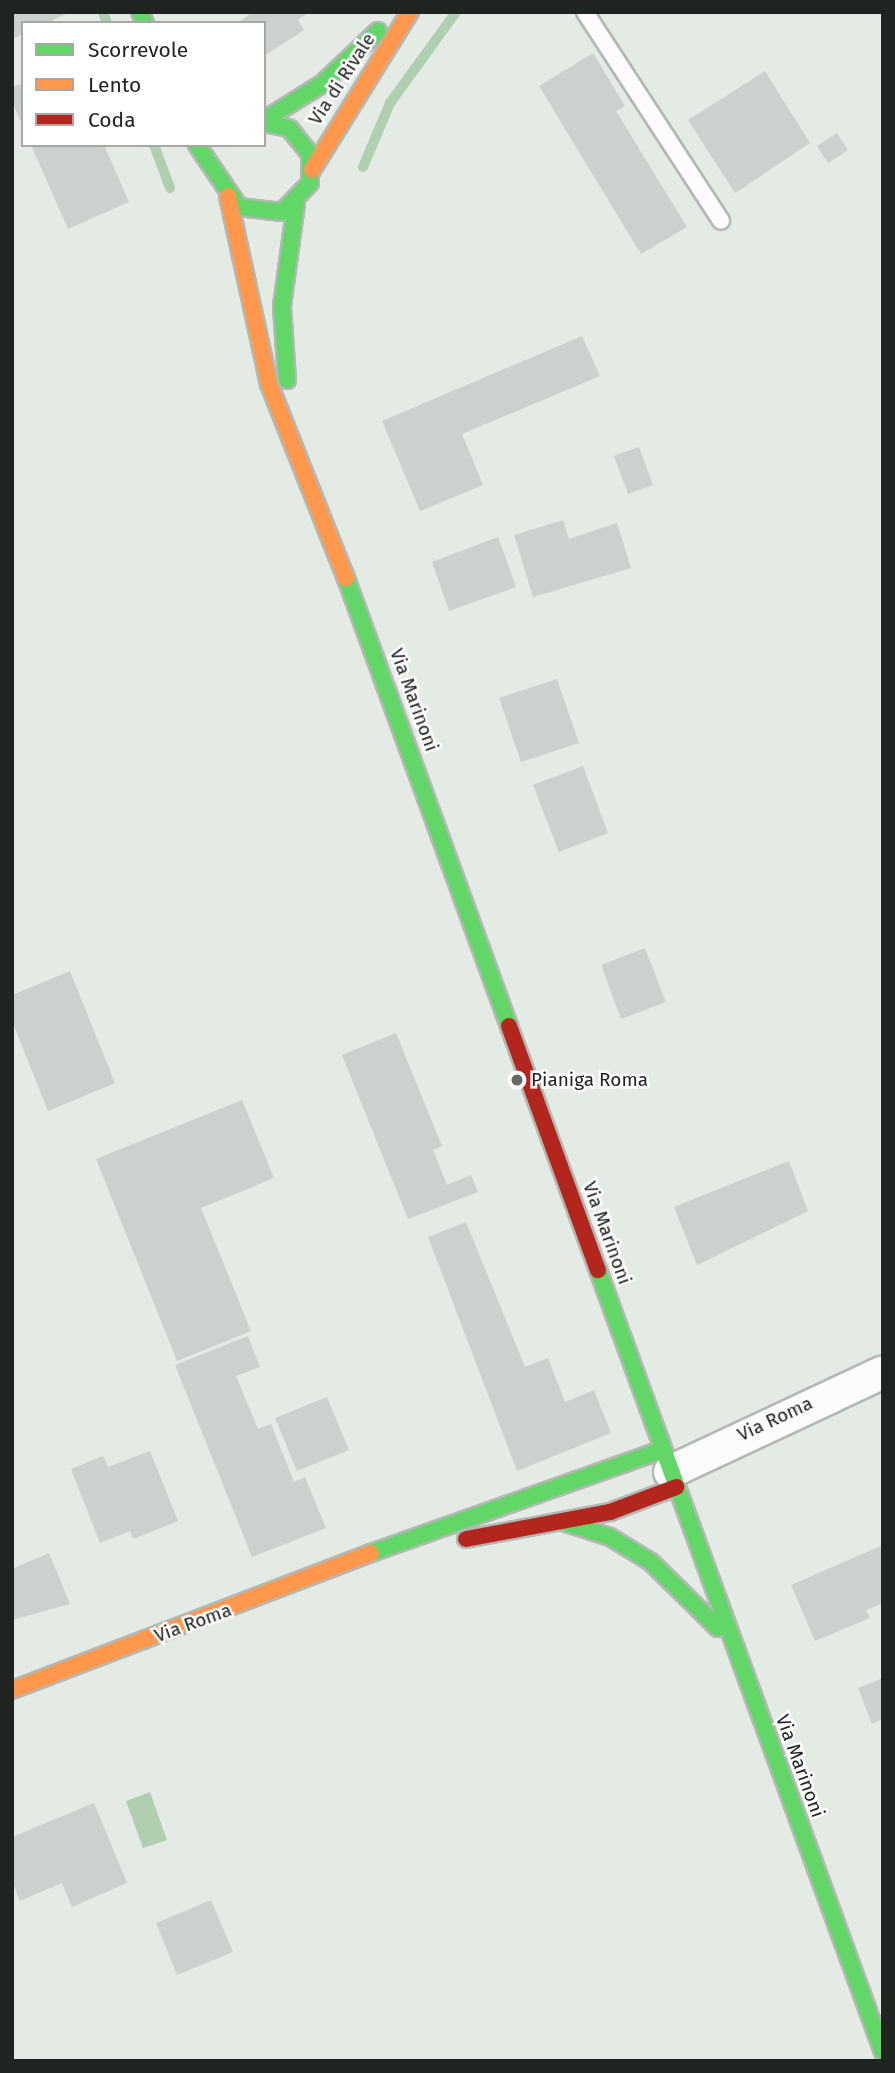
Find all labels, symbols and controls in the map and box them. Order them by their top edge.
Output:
legend [21,21,266,147]
street label: Via di Rivale [304,29,380,129]
text: Scorrevole [88,37,188,63]
text: Lento [88,72,141,98]
text: Coda [88,107,136,133]
street label: Via Marinoni [385,645,443,755]
place label: Pianiga Roma [531,1069,648,1091]
marker: Pianiga Roma [509,1072,525,1088]
street label: Via Marinoni [578,1178,636,1288]
street label: Via Roma [734,1392,816,1446]
street label: Via Roma [151,1599,235,1647]
street label: Via Marinoni [771,1711,829,1821]

